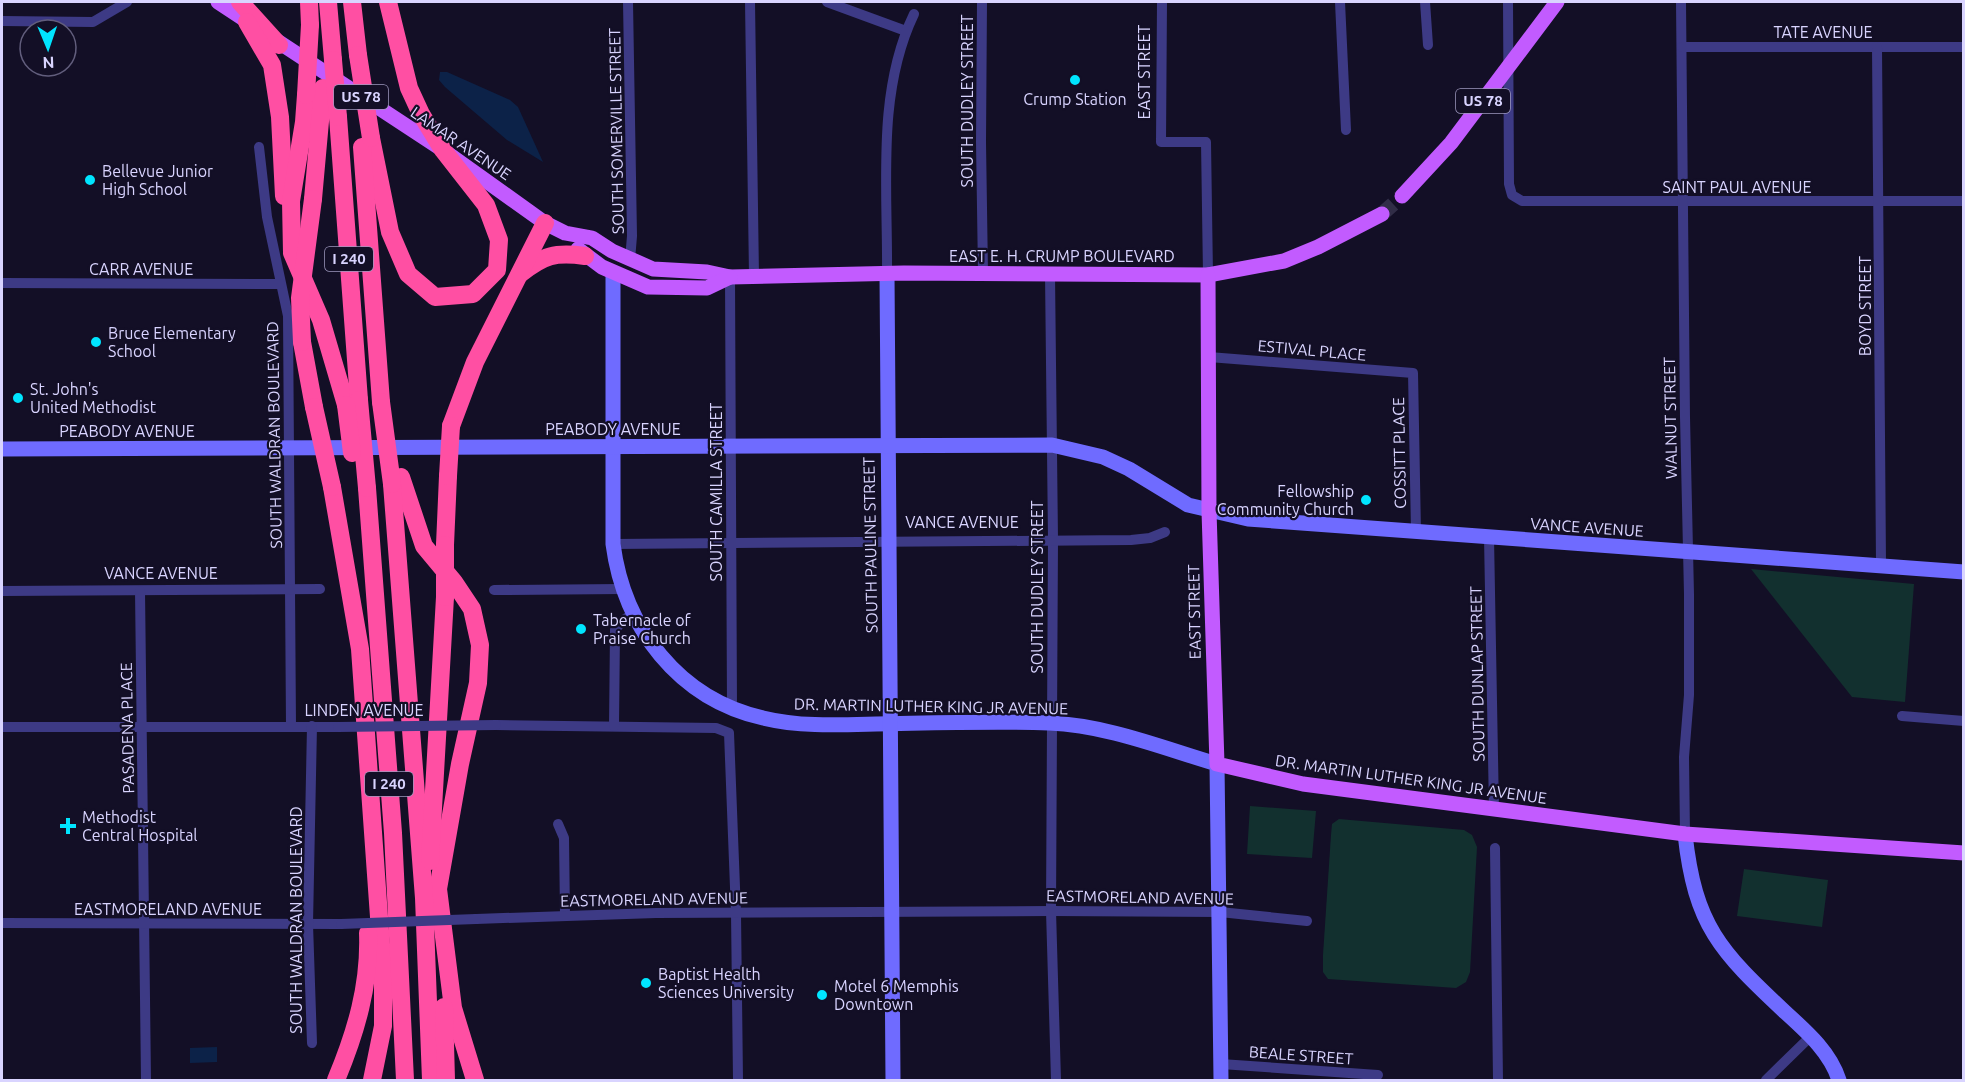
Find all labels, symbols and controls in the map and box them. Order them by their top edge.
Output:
street label: SOUTH DUDLEY STREET [958,14,976,188]
north arrow [18,18,78,78]
street label: TATE AVENUE [1773,23,1873,41]
street label: EAST STREET [1135,24,1153,119]
street label: SOUTH SOMERVILLE STREET [605,28,627,234]
text: N [42,54,55,72]
marker: Crump Station [1068,73,1082,87]
road number: US 78 [334,85,388,109]
road number: US 78 [1456,89,1510,113]
place label: Crump Station [1023,90,1127,108]
street label: LAMAR AVENUE [407,103,515,183]
place label: Bellevue Junior High School [102,162,213,198]
marker: Bellevue Junior High School [83,173,97,187]
street label: SAINT PAUL AVENUE [1663,178,1811,196]
road number: I 240 [325,247,373,271]
street label: EAST E. H. CRUMP BOULEVARD [949,247,1175,265]
street label: BOYD STREET [1856,256,1874,356]
street label: CARR AVENUE [89,260,193,278]
street label: SOUTH WALDRAN BOULEVARD [263,321,285,549]
place label: Bruce Elementary School [108,324,236,360]
marker: Bruce Elementary School [89,335,103,349]
street label: ESTIVAL PLACE [1257,336,1367,364]
street label: WALNUT STREET [1660,357,1680,479]
place label: St. John's United Methodist [30,380,157,416]
marker: St. John's United Methodist [11,391,25,405]
street label: COSSITT PLACE [1389,397,1409,509]
street label: SOUTH CAMILLA STREET [707,402,725,581]
street label: PEABODY AVENUE [545,420,681,438]
street label: PEABODY AVENUE [59,422,195,440]
street label: SOUTH PAULINE STREET [859,457,881,633]
place label: Fellowship Community Church [1217,482,1354,518]
marker: Fellowship Community Church [1359,493,1373,507]
street label: SOUTH DUDLEY STREET [1028,500,1046,674]
street label: VANCE AVENUE [905,513,1019,531]
street label: VANCE AVENUE [1530,514,1644,540]
street label: VANCE AVENUE [104,564,218,582]
street label: EAST STREET [1184,564,1204,660]
street label: SOUTH DUNLAP STREET [1466,586,1488,762]
place label: Tabernacle of Praise Church [593,611,692,647]
marker: Tabernacle of Praise Church [574,622,588,636]
street label: PASADENA PLACE [117,662,137,794]
street label: DR. MARTIN LUTHER KING JR AVENUE [794,695,1068,717]
street label: LINDEN AVENUE [304,701,424,719]
street label: DR. MARTIN LUTHER KING JR AVENUE [1274,751,1548,807]
road number: I 240 [365,772,413,796]
street label: SOUTH WALDRAN BOULEVARD [287,806,305,1034]
place label: Methodist Central Hospital [82,808,198,844]
marker: Methodist Central Hospital [59,817,77,835]
street label: EASTMORELAND AVENUE [1046,886,1234,908]
street label: EASTMORELAND AVENUE [560,888,748,910]
street label: EASTMORELAND AVENUE [74,900,262,918]
place label: Baptist Health Sciences University [658,965,794,1001]
marker: Baptist Health Sciences University [639,976,653,990]
place label: Motel 6 Memphis Downtown [834,977,959,1013]
marker: Motel 6 Memphis Downtown [815,988,829,1002]
street label: BEALE STREET [1248,1042,1354,1068]

